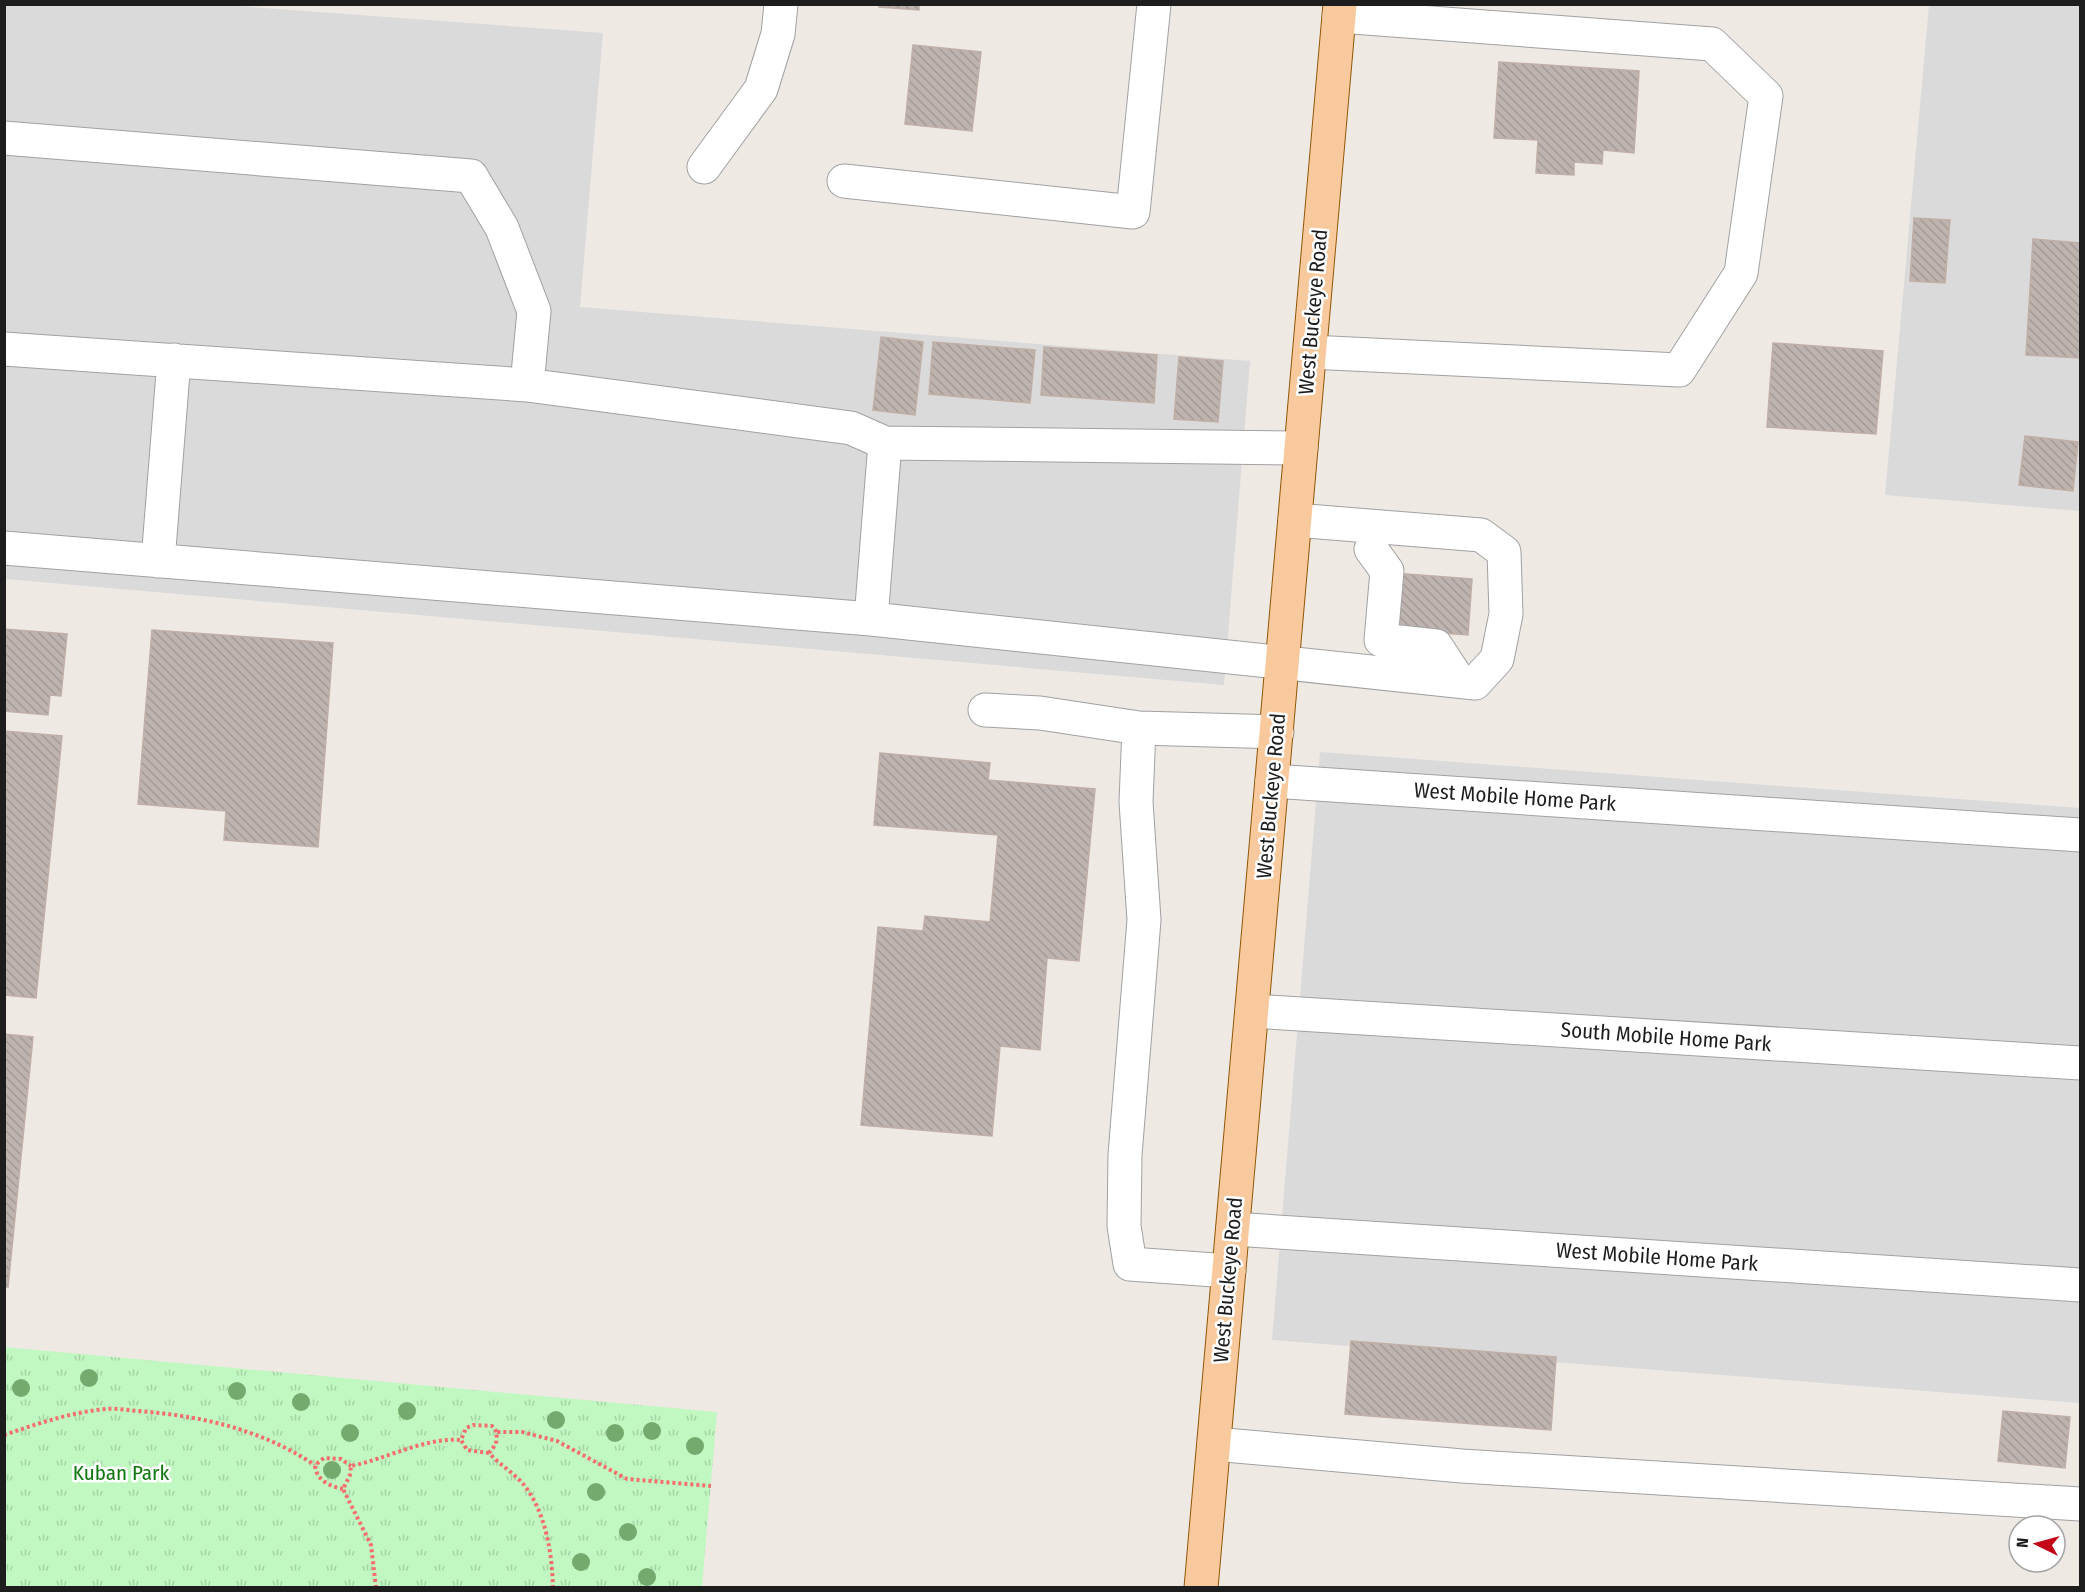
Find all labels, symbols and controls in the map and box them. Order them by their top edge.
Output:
street label: West Buckeye Road [1293,228,1333,396]
street label: West Buckeye Road [1251,712,1291,880]
street label: West Mobile Home Park [1413,777,1617,817]
street label: South Mobile Home Park [1560,1017,1772,1057]
street label: West Buckeye Road [1208,1196,1248,1364]
street label: West Mobile Home Park [1555,1237,1759,1277]
park label: Kuban Park [73,1460,169,1486]
north arrow [2007,1514,2067,1574]
text: N [2013,1537,2032,1548]

